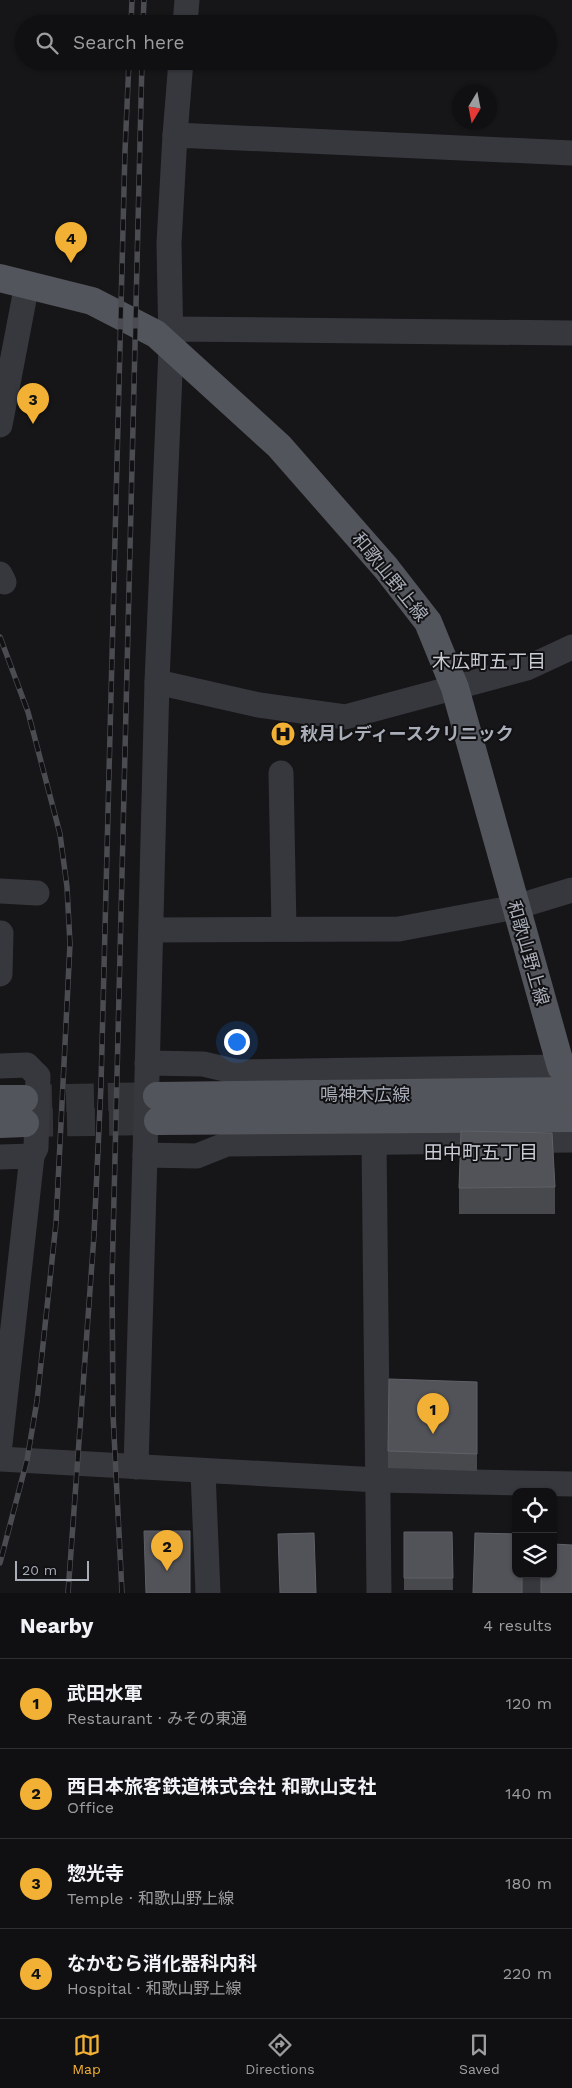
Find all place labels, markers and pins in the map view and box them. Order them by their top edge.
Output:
pin: 4 [55,222,87,263]
pin: 3 [17,383,49,424]
hospital icon: 秋月レディースクリニック [270,721,296,747]
place label: 秋月レディースクリニック [300,723,514,744]
pin: 1 [417,1393,449,1434]
pin: 2 [151,1530,183,1571]

